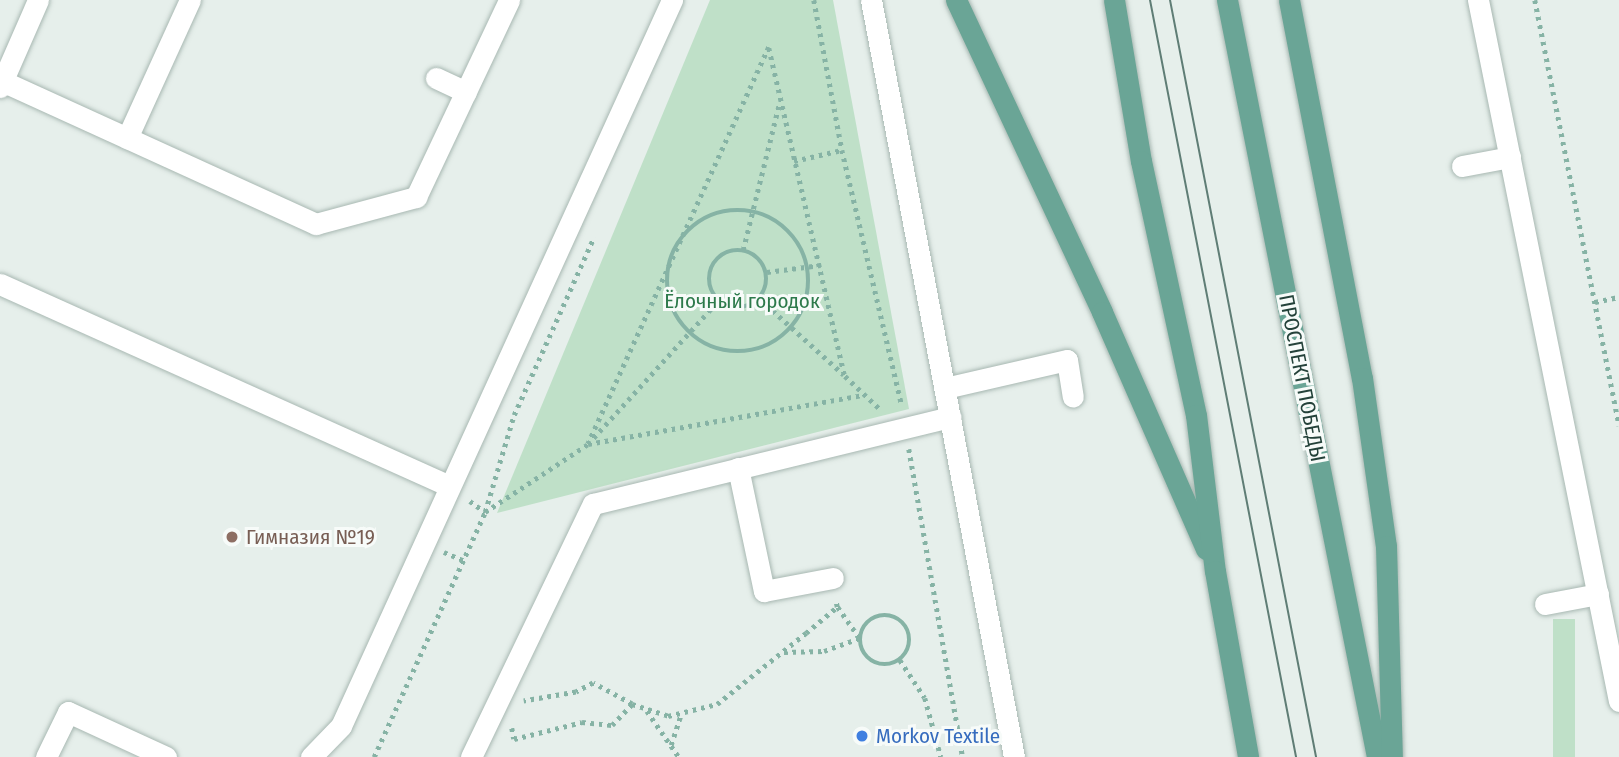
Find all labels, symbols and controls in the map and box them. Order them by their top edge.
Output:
park label: Ёлочный городок [664,288,820,314]
street label: ПРОСПЕКТ ПОБЕДЫ [1273,292,1331,464]
place label: Гимназия №19 [246,524,375,550]
marker: Гимназия №19 [224,529,240,545]
place label: Morkov Textile [876,723,1000,749]
marker: Morkov Textile [854,728,870,744]

